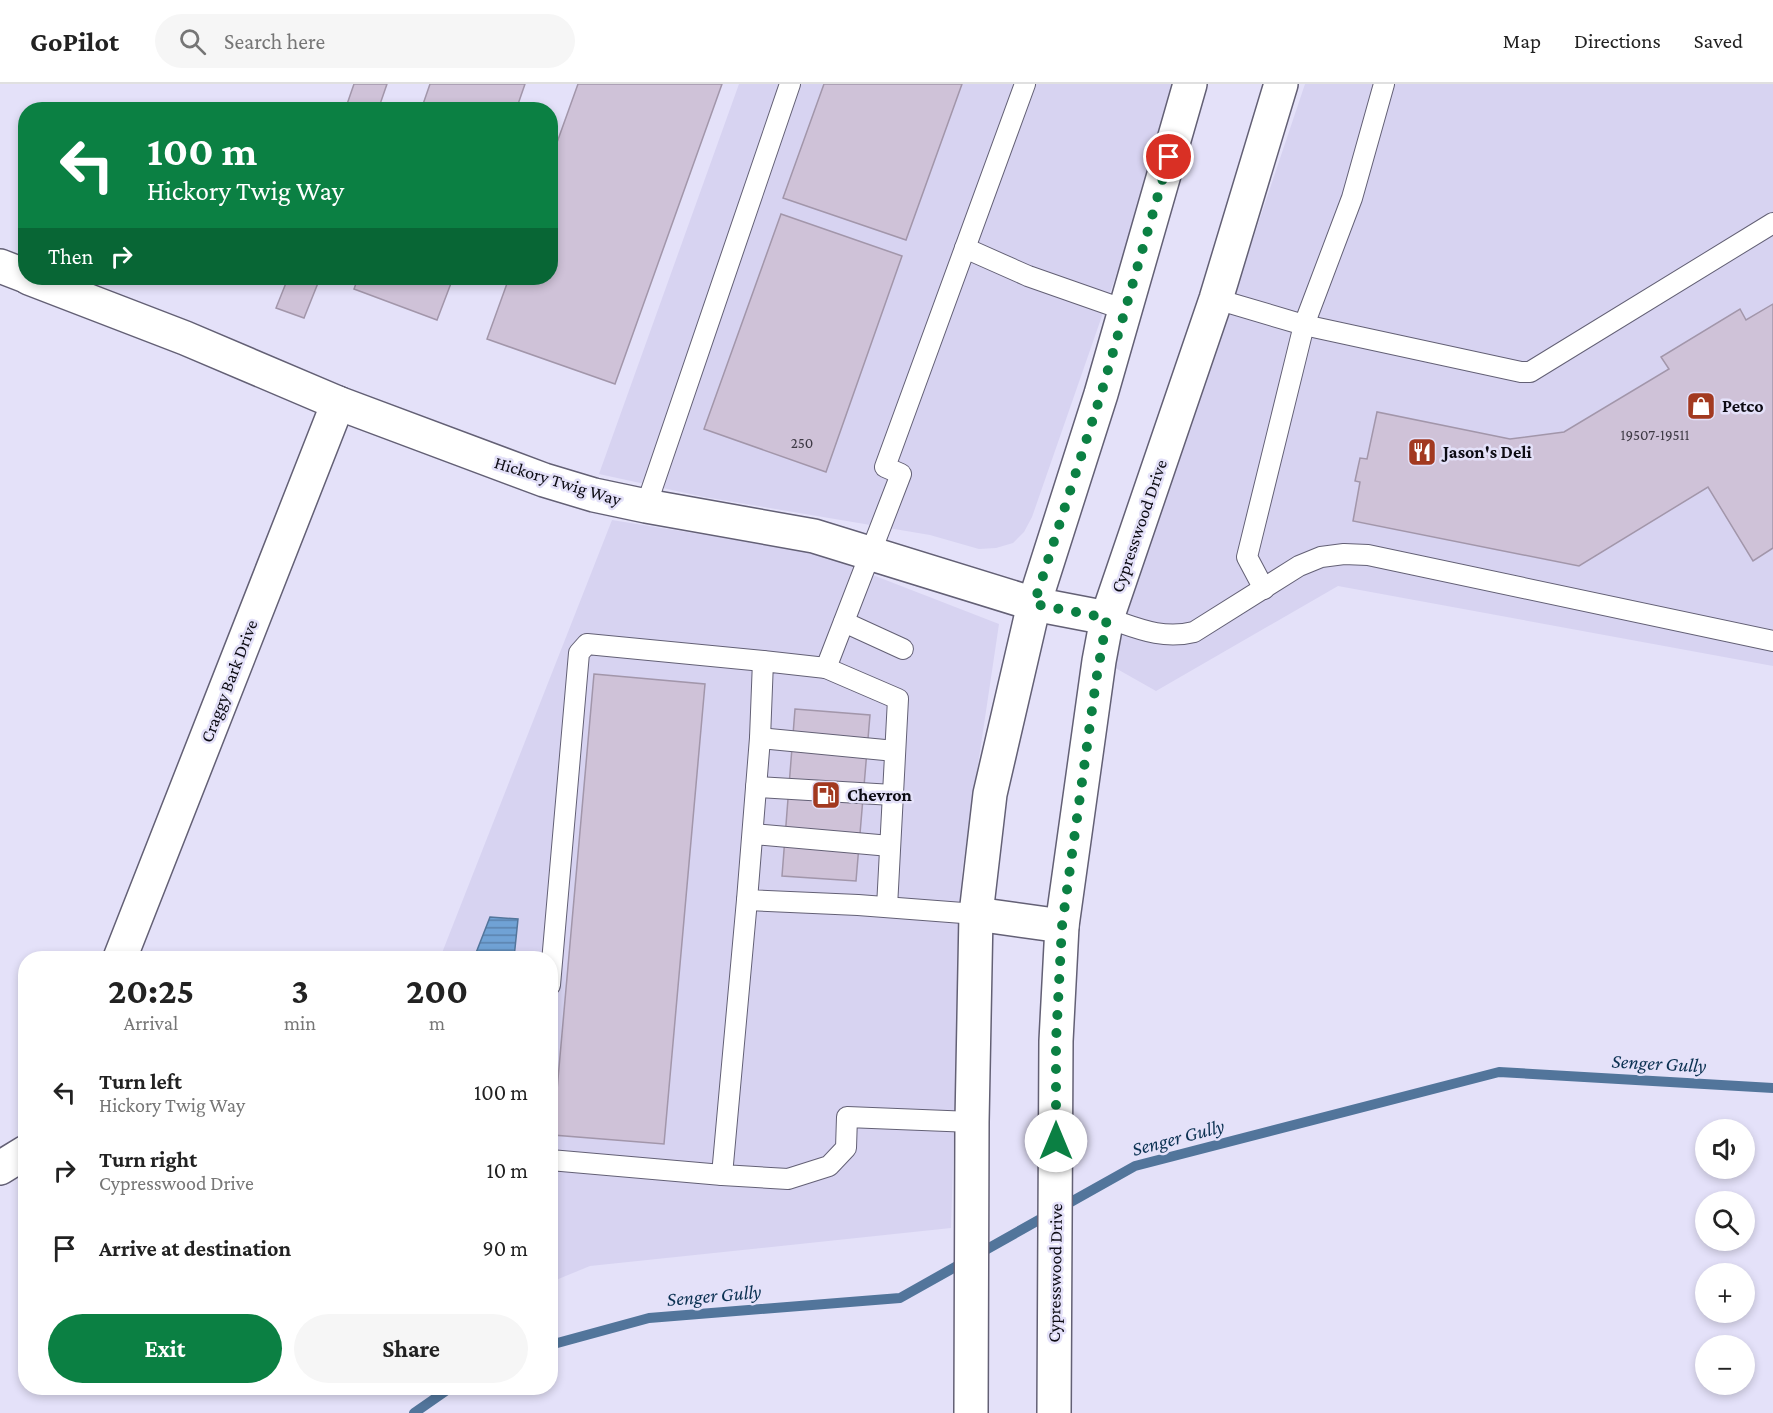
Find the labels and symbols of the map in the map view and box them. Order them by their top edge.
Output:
pin [1143,131,1194,182]
shop icon: Petco [1685,390,1717,422]
place label: Petco [1722,396,1764,416]
house number: 19507-19511 [1621,427,1689,443]
house number: 250 [791,435,813,451]
restaurant icon: Jason's Deli [1406,436,1438,468]
place label: Jason's Deli [1441,442,1533,462]
street label: Hickory Twig Way [492,452,624,510]
street label: Cypresswood Drive [1107,457,1171,595]
street label: Craggy Bark Drive [196,617,262,745]
fuel station icon: Chevron [810,779,842,811]
place label: Chevron [847,785,912,805]
water label: Senger Gully [1611,1050,1707,1077]
position arrow [1024,1109,1088,1173]
water label: Senger Gully [1129,1114,1227,1161]
street label: Cypresswood Drive [1044,1203,1066,1343]
water label: Senger Gully [666,1280,762,1311]

